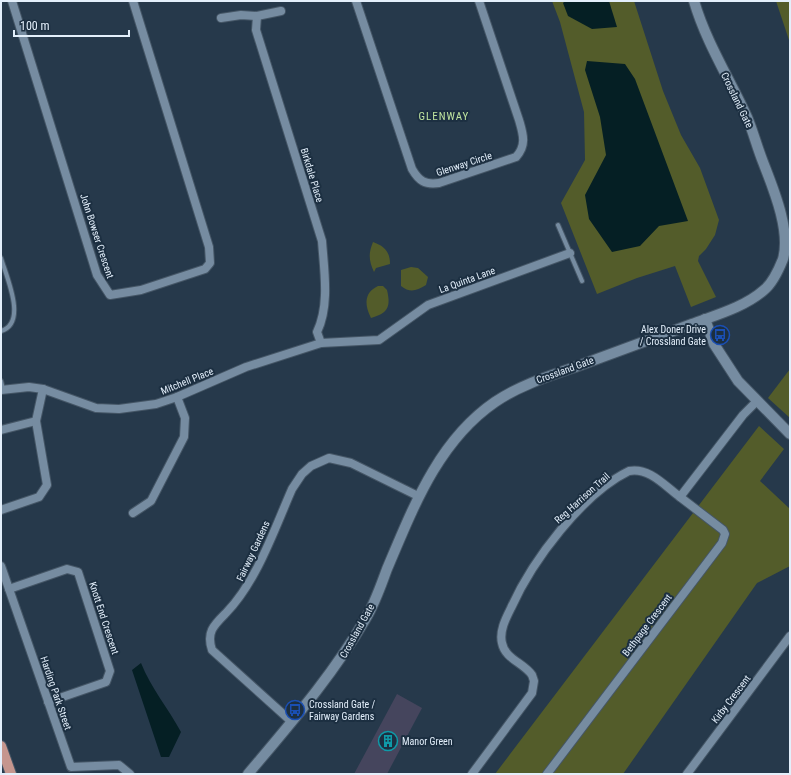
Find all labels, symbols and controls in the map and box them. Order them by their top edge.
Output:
scale bar [14,12,129,38]
text: 100 m [20,19,50,33]
street label: Crossland Gate [719,70,755,130]
district label: GLENWAY [419,110,469,123]
street label: Birkdale Place [299,147,326,204]
street label: Glenway Circle [435,150,494,178]
street label: John Bowser Crescent [78,192,116,280]
street label: La Quinta Lane [437,265,497,295]
place label: Alex Doner Drive / Crossland Gate [640,324,706,347]
bus stop icon: Alex Doner Drive / Crossland Gate [709,324,731,346]
street label: Crossland Gate [535,354,595,385]
street label: Mitchell Place [159,365,215,397]
street label: Reg Harrison Trail [552,470,612,526]
street label: Fairway Gardens [234,519,272,583]
street label: Knott End Crescent [87,580,121,656]
street label: Bethpage Crescent [620,592,674,658]
street label: Crossland Gate [338,602,377,660]
street label: Harding Park Street [38,655,74,731]
street label: Kirby Crescent [709,673,753,725]
bus stop icon: Crossland Gate / Fairway Gardens [284,699,306,721]
place label: Crossland Gate / Fairway Gardens [309,699,376,722]
building icon: Manor Green [377,730,399,752]
place label: Manor Green [402,736,453,747]

